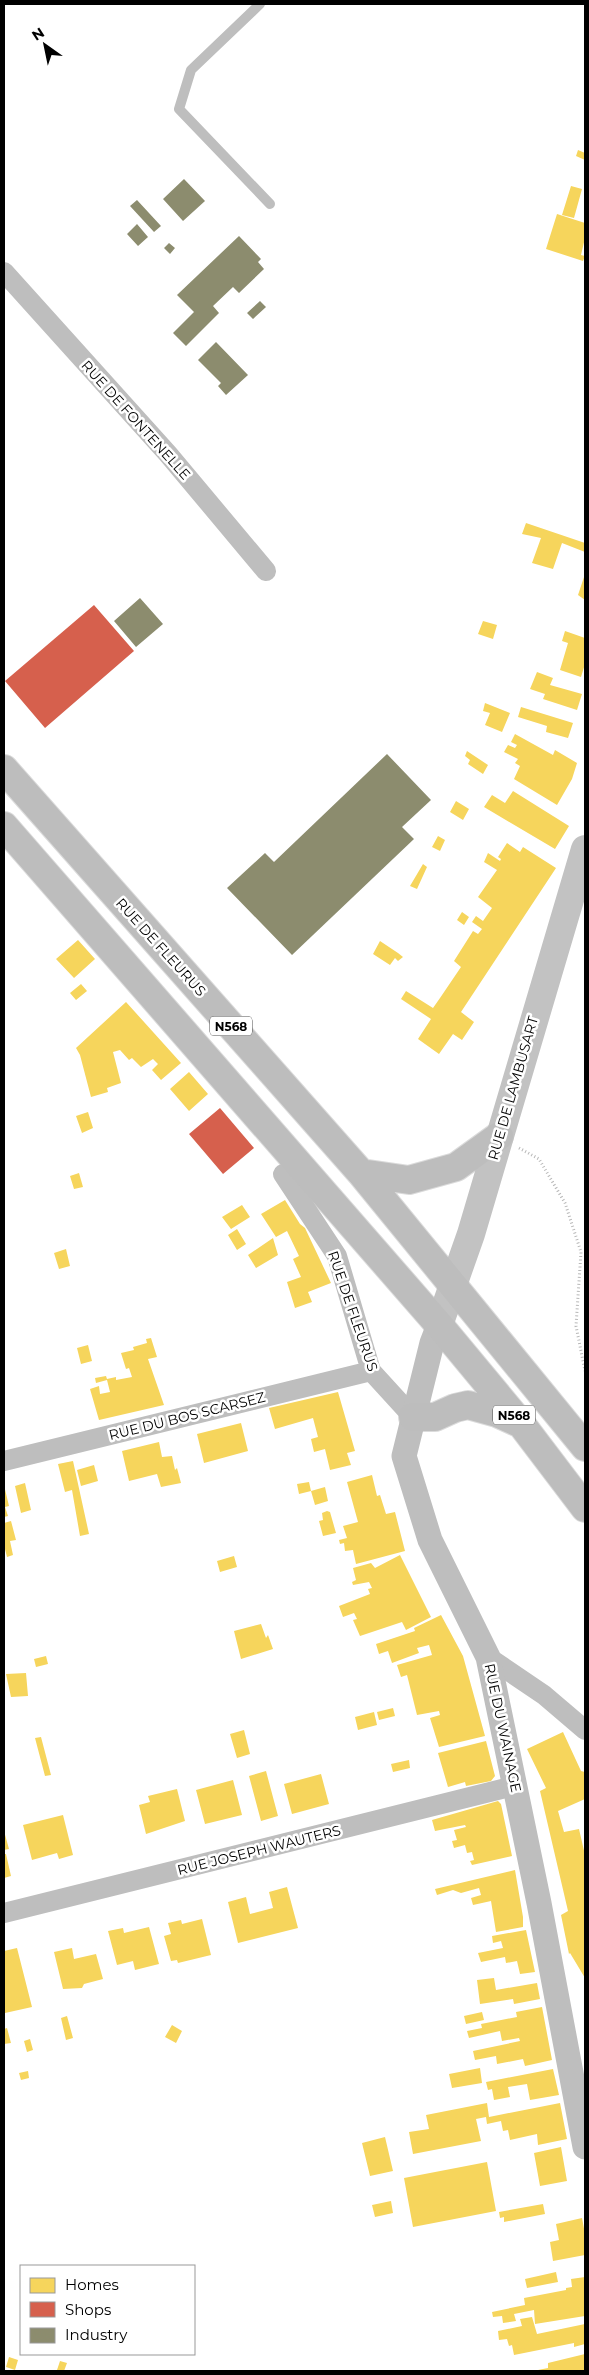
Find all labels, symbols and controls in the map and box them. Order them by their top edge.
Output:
north arrow [20,20,70,70]
text: N [28,23,48,45]
street label: RUE DE FONTENELLE [78,356,194,484]
street label: RUE DE FLEURUS [112,894,210,1000]
street label: RUE DE LAMBUSART [484,1014,542,1162]
road number: N568 [210,1016,252,1036]
street label: RUE DE FLEURUS [324,1248,382,1374]
street label: RUE DU BOS SCARSEZ [107,1388,267,1444]
road number: N568 [493,1406,535,1424]
street label: RUE DU WAINAGE [481,1662,525,1794]
street label: RUE JOSEPH WAUTERS [175,1821,343,1879]
legend [20,2265,195,2355]
text: Homes [65,2275,119,2294]
text: Shops [65,2300,111,2319]
text: Industry [65,2325,128,2344]

